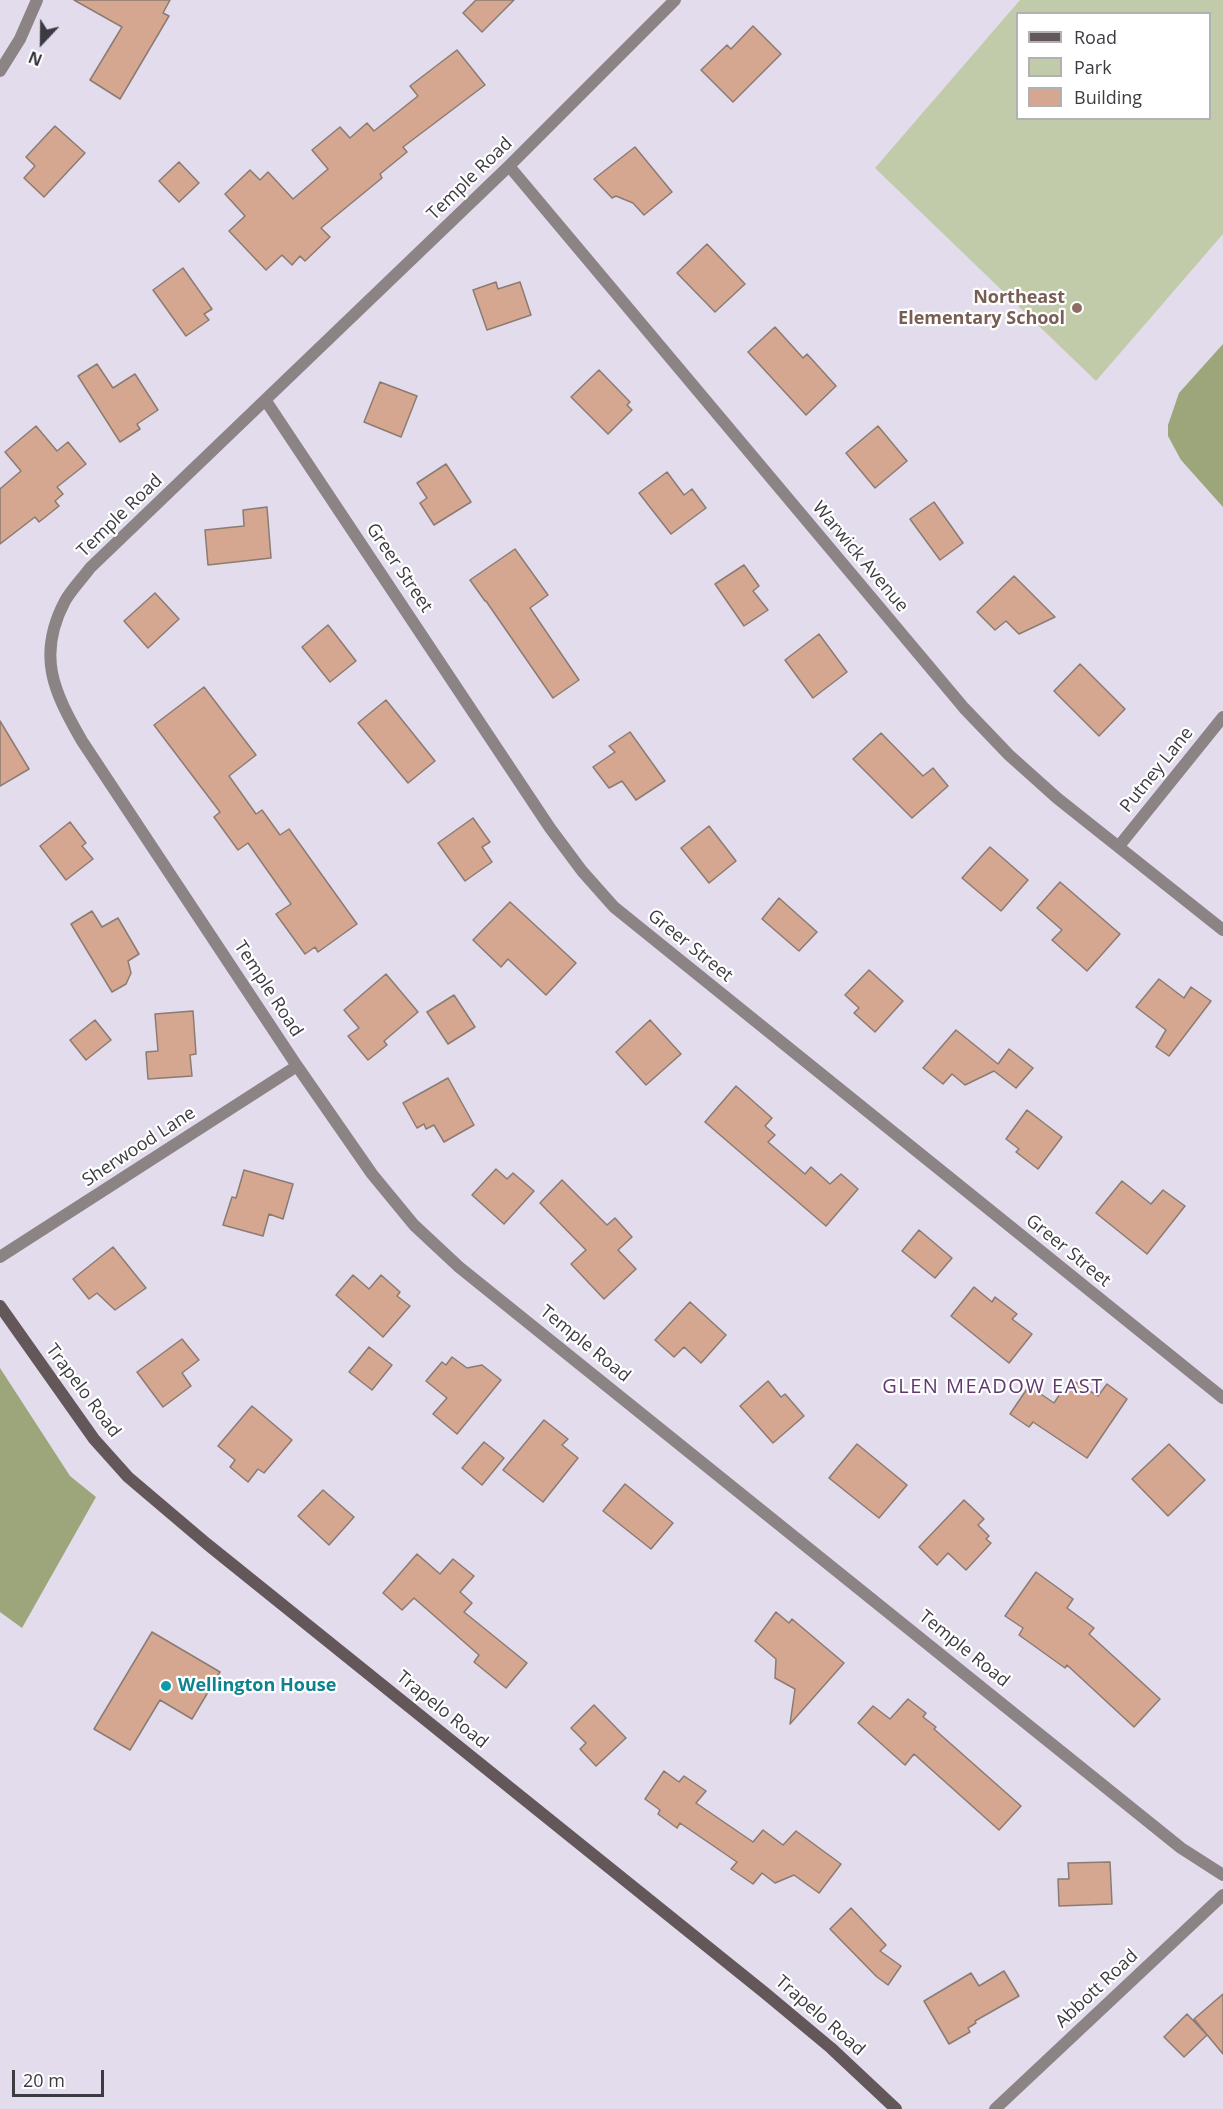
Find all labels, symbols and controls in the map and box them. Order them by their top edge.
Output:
north arrow [12,12,72,72]
legend [1016,12,1211,120]
text: Road [1074,25,1117,49]
text: N [25,46,45,71]
text: Park [1074,55,1112,79]
text: Building [1074,85,1142,109]
street label: Temple Road [423,133,517,225]
place label: Northeast Elementary School [898,287,1065,330]
marker: Northeast Elementary School [1070,301,1084,315]
street label: Temple Road [73,470,167,562]
street label: Warwick Avenue [807,497,913,617]
street label: Greer Street [361,519,437,617]
street label: Putney Lane [1116,723,1198,817]
street label: Greer Street [643,905,737,987]
street label: Temple Road [229,937,307,1041]
street label: Sherwood Lane [79,1102,199,1192]
street label: Greer Street [1021,1210,1115,1292]
street label: Temple Road [535,1301,635,1387]
street label: Trapelo Road [41,1340,125,1442]
district label: GLEN MEADOW EAST [882,1375,1104,1399]
street label: Temple Road [914,1606,1014,1692]
street label: Trapelo Road [392,1667,492,1753]
place label: Wellington House [178,1675,336,1697]
marker: Wellington House [159,1679,173,1693]
street label: Abbott Road [1051,1945,1143,2033]
street label: Trapelo Road [771,1971,869,2061]
scale bar [15,2058,106,2096]
text: 20 m [23,2068,65,2092]

